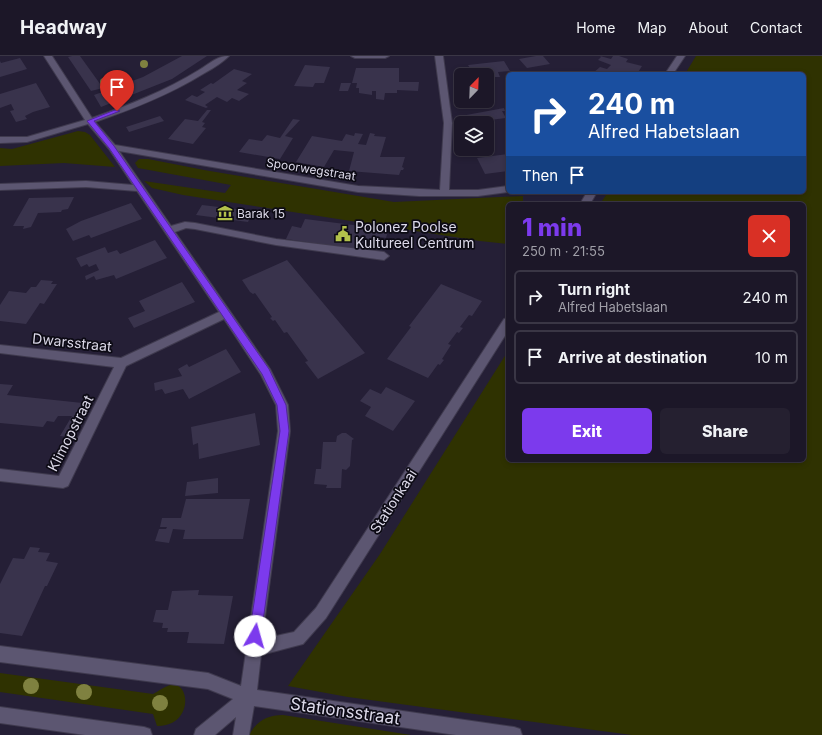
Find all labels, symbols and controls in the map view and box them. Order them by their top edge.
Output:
text: Headway [20,16,107,39]
text: Home [576,19,615,36]
text: Map [637,19,667,36]
text: About [689,19,728,36]
text: Contact [750,19,802,36]
north arrow [454,68,494,108]
map controls [454,68,494,156]
pin [100,70,134,111]
icon: arrive [106,76,128,98]
text: 240 m [588,87,675,121]
icon: right [522,88,574,140]
button: layers [454,116,494,156]
text: Alfred Habetslaan [588,121,740,142]
street label: Spoorwegstraat [265,155,357,183]
icon: arrive [566,164,588,186]
text: Then [522,166,558,185]
museum icon: Barak 15 [216,204,234,222]
place label: Barak 15 [237,206,285,221]
text: 1 min [522,213,582,242]
button: close [748,215,790,257]
place label: Polonez Poolse Kultureel Centrum [355,218,474,251]
public building icon: Polonez Poolse Kultureel Centrum [334,225,352,243]
text: 250 m · 21:55 [522,243,605,259]
text: Turn right [558,280,630,299]
icon: right [524,286,546,308]
text: 240 m [743,288,788,307]
text: Alfred Habetslaan [558,299,668,315]
street label: Dwarsstraat [32,329,113,355]
icon: arrive [524,346,546,368]
text: Arrive at destination [558,348,707,367]
text: 10 m [755,348,788,367]
street label: Klimopstraat [44,392,97,474]
button: Exit [522,408,652,454]
button: Share [660,408,790,454]
street label: Stationkaai [366,466,420,536]
position arrow [234,615,276,657]
street label: Stationsstraat [289,693,402,729]

